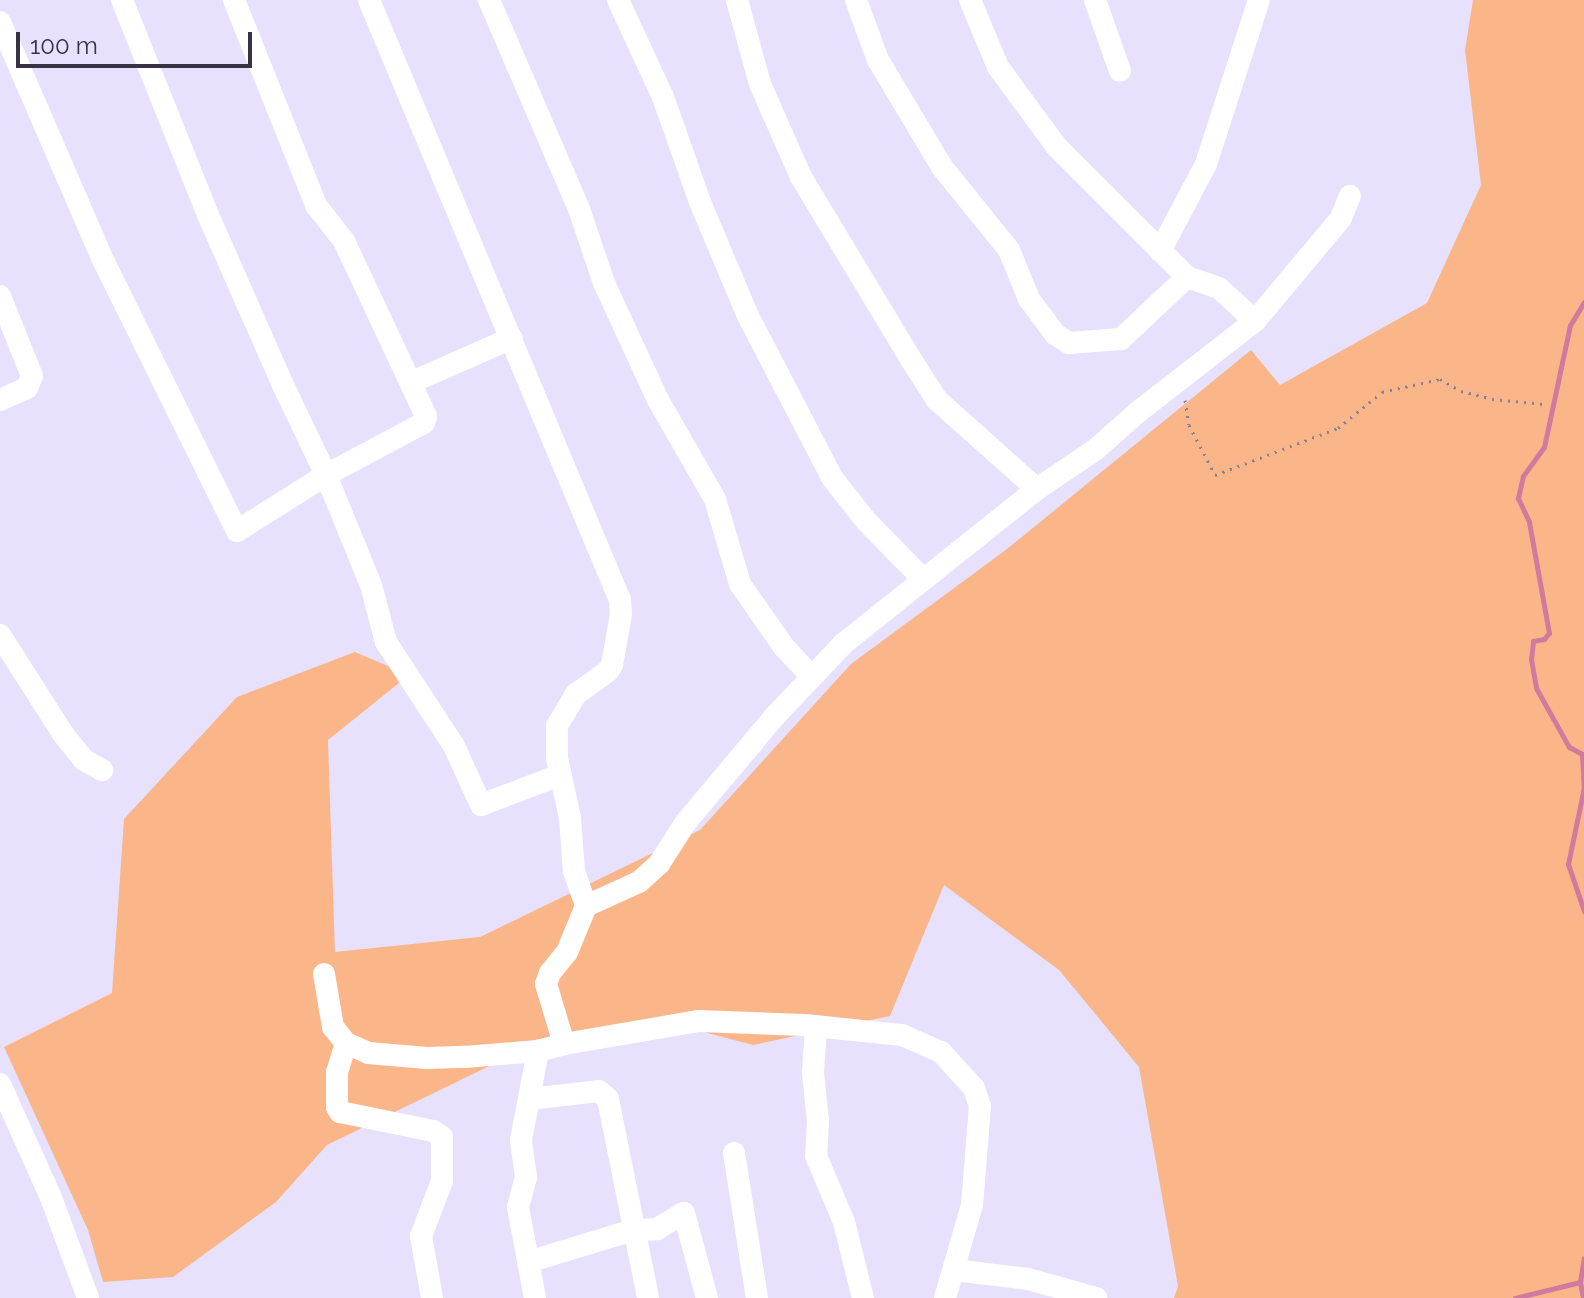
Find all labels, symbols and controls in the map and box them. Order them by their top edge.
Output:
scale bar [20,16,256,66]
text: 100 m [30,31,98,60]

